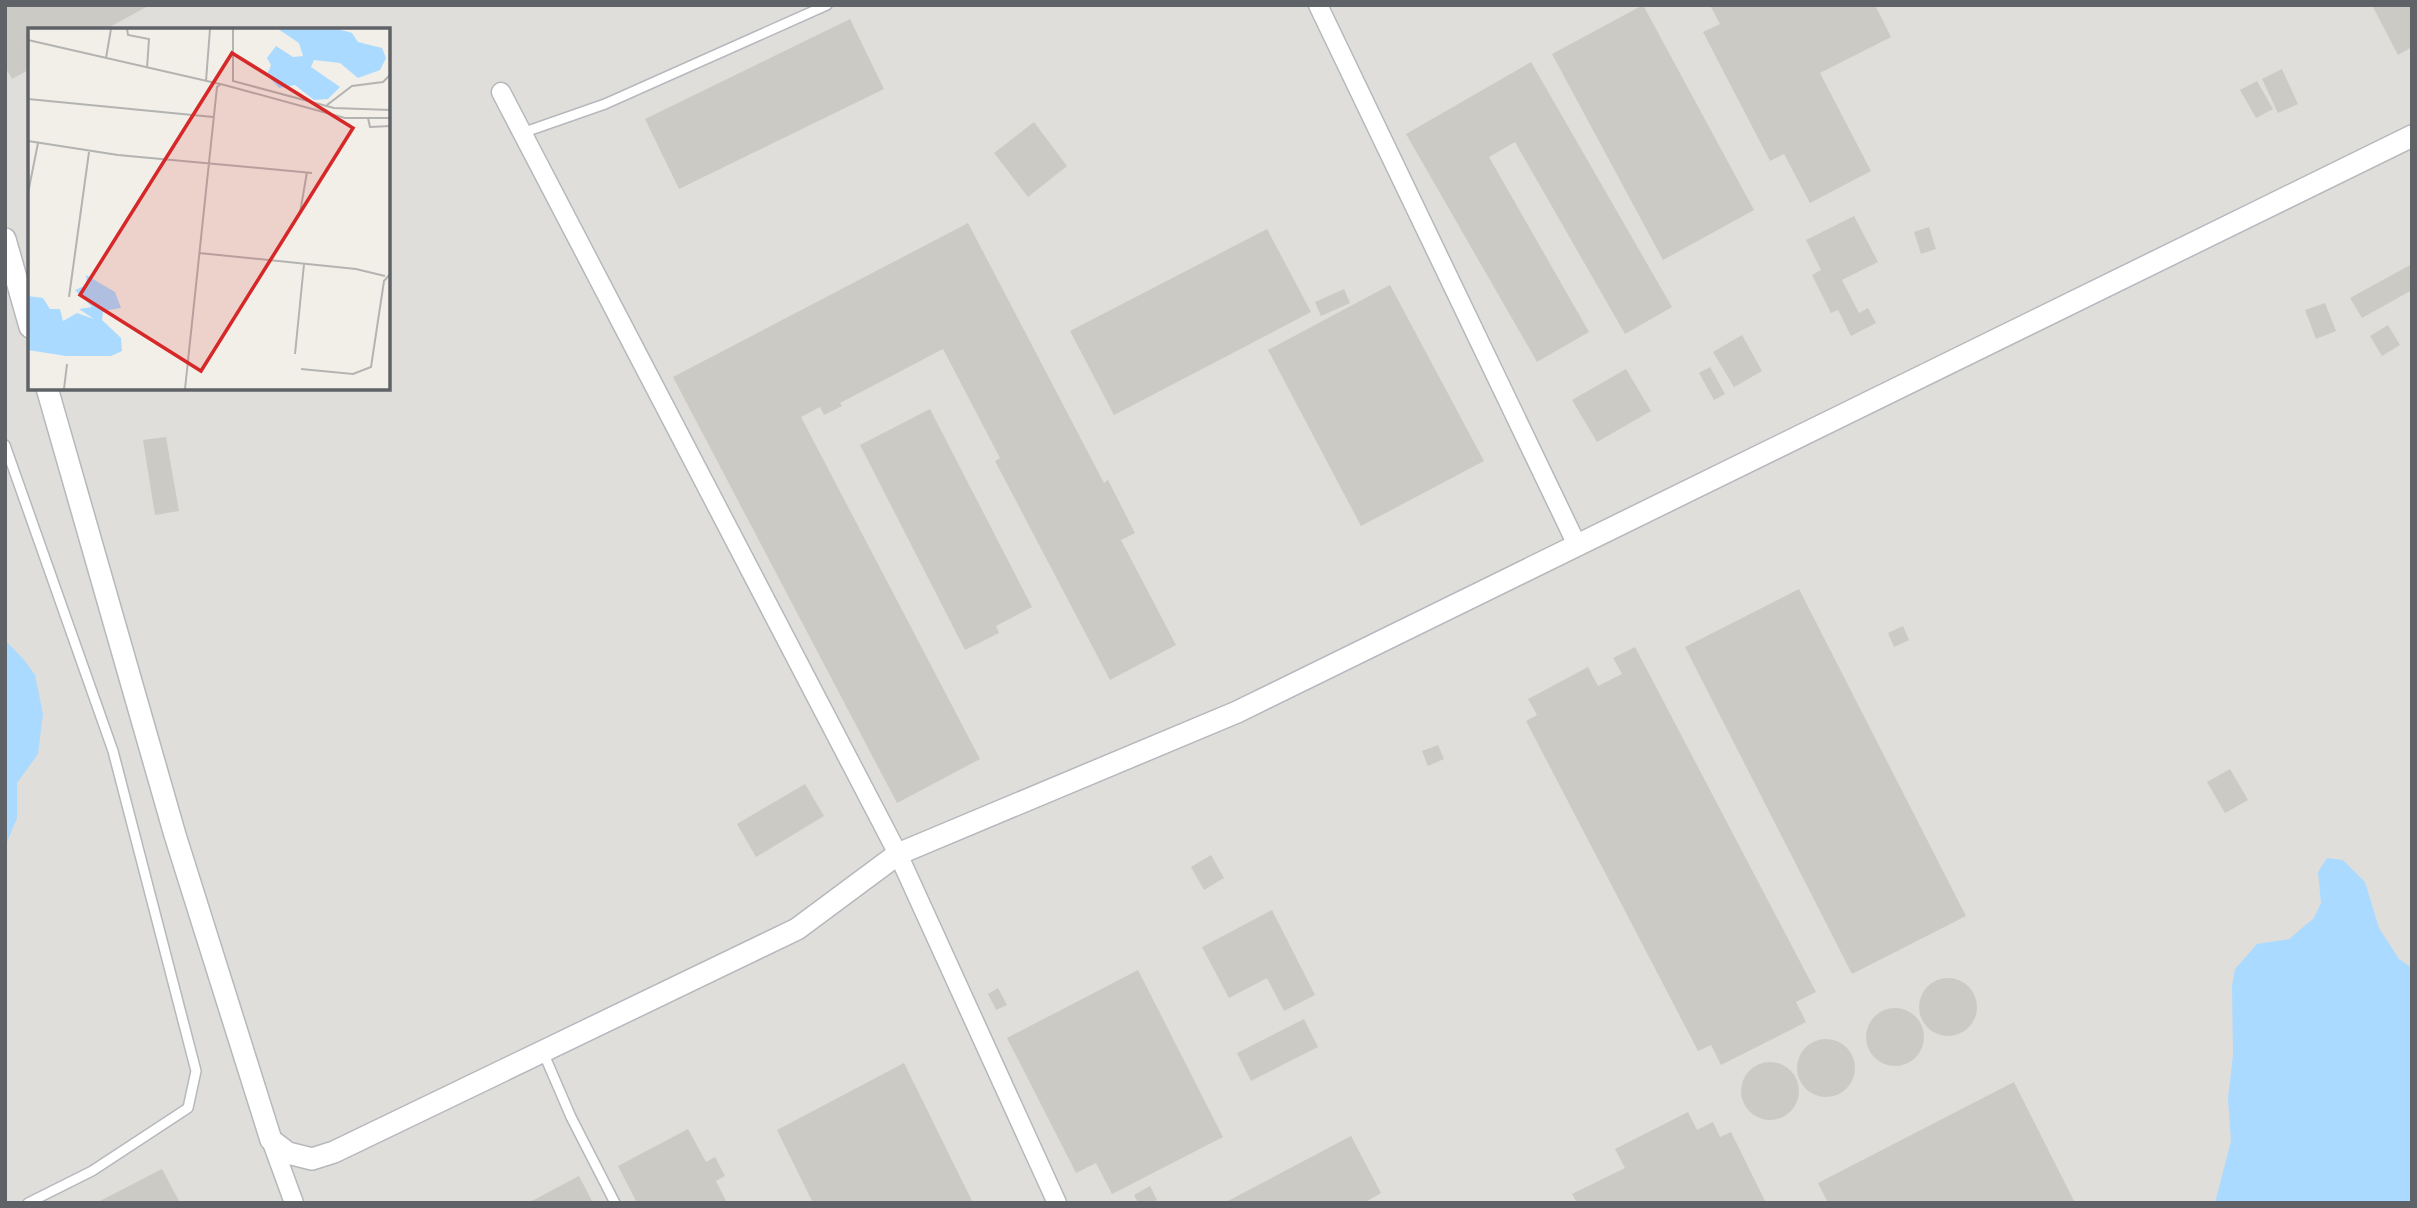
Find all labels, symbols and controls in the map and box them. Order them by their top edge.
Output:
inset map [28,28,390,390]

